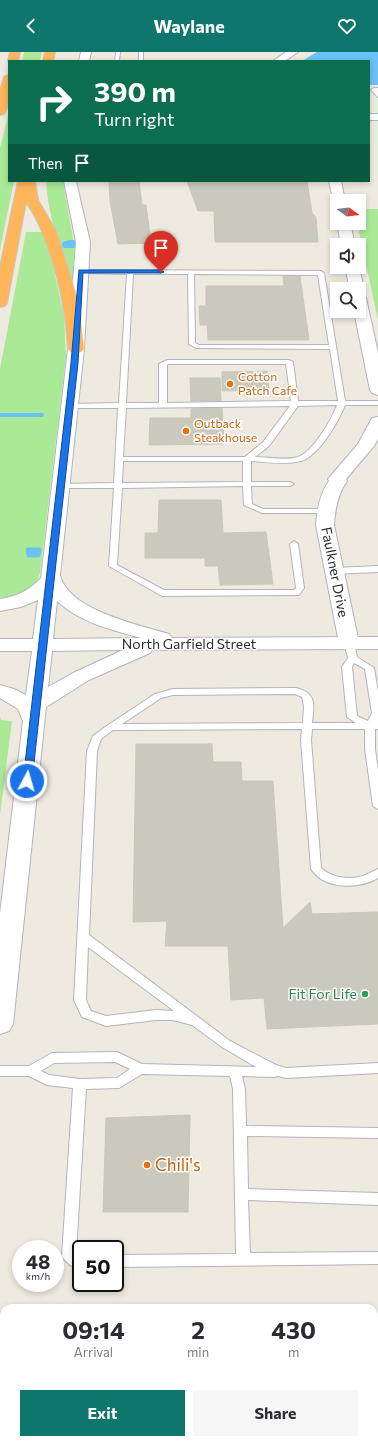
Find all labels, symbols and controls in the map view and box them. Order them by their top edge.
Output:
icon: back [20,15,42,37]
text: Waylane [153,15,225,37]
icon: heart [336,15,358,37]
text: 390 m [94,74,176,108]
icon: right [28,76,80,128]
text: Turn right [94,108,174,130]
icon: arrive [71,152,93,174]
text: Then [28,154,63,172]
north arrow [330,194,366,230]
map controls [330,194,366,318]
pin [144,231,178,272]
icon: arrive [150,237,172,259]
button: sound [330,238,366,274]
button: search [330,282,366,318]
place label: Cotton Patch Cafe [238,369,297,397]
marker: Cotton Patch Cafe [225,379,235,389]
place label: Outback Steakhouse [194,416,257,444]
marker: Outback Steakhouse [181,426,191,436]
street label: Faulkner Drive [318,525,353,618]
street label: North Garfield Street [122,635,257,652]
position arrow [6,760,48,802]
place label: Fit For Life [288,985,357,1002]
marker: Fit For Life [360,989,370,999]
place label: Chili's [155,1154,201,1175]
marker: Chili's [142,1160,152,1170]
speed limit sign: 50 [72,1240,124,1292]
text: 48 [26,1249,50,1273]
text: km/h [26,1270,50,1282]
text: 09:14 [62,1315,125,1344]
text: 2 [191,1315,205,1344]
text: 430 [271,1315,316,1344]
text: Arrival [74,1344,113,1360]
text: min [187,1344,209,1360]
text: m [288,1344,299,1360]
button: Exit [20,1390,185,1436]
button: Share [193,1390,358,1436]

